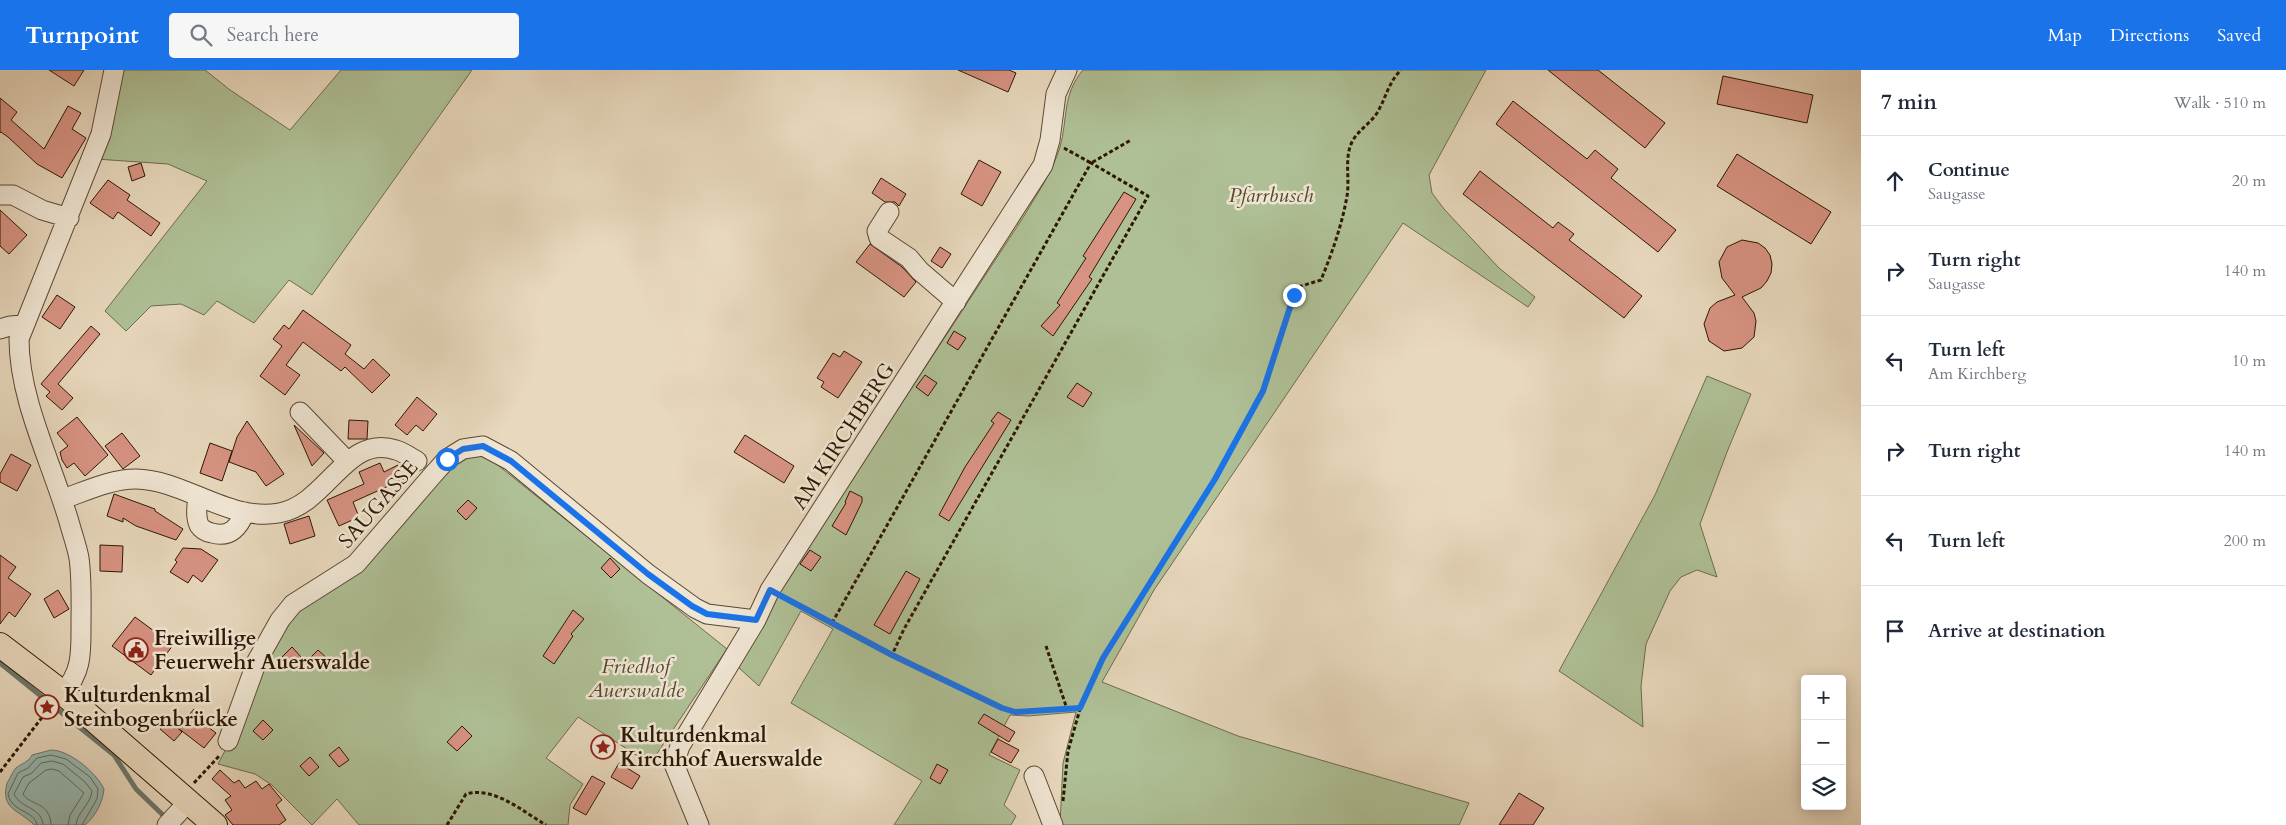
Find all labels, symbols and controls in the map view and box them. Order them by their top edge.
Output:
search box [169,13,519,58]
text: Turnpoint [25,19,139,52]
icon: search [187,21,215,49]
text: Search here [227,22,319,48]
text: Map [2048,23,2082,48]
text: Directions [2110,23,2189,48]
text: Saved [2217,23,2261,48]
text: 7 min [1881,88,1937,117]
text: Walk · 510 m [2174,92,2266,114]
text: Continue [1928,157,2010,183]
icon: ahead [1881,167,1909,195]
text: 20 m [2232,170,2266,192]
park label: Pfarrbusch [1229,181,1313,210]
text: Saugasse [1928,183,1986,205]
text: Turn right [1928,247,2020,273]
icon: right [1881,257,1909,285]
text: 140 m [2224,260,2266,282]
text: Saugasse [1928,273,1986,295]
route end [1283,284,1306,307]
text: Turn left [1928,337,2005,363]
icon: left [1881,347,1909,375]
text: 10 m [2232,350,2266,372]
street label: AM KIRCHBERG [785,357,902,515]
text: Am Kirchberg [1928,363,2026,385]
icon: right [1881,437,1909,465]
text: Turn right [1928,438,2020,464]
text: 140 m [2224,440,2266,462]
route start [436,448,459,471]
street label: SAUGASSE [332,454,425,555]
icon: left [1881,527,1909,555]
text: Turn left [1928,528,2005,554]
text: 200 m [2224,530,2266,552]
icon: arrive [1881,617,1909,645]
text: Arrive at destination [1928,618,2105,644]
place label: Freiwillige Feuerwehr Auerswalde [154,624,370,677]
public building icon: Freiwillige Feuerwehr Auerswalde [123,637,149,663]
park label: Friedhof Auerswalde [587,652,685,705]
map controls [1801,675,1846,810]
button: + [1801,675,1846,720]
place label: Kulturdenkmal Steinbogenbrücke [64,681,238,734]
place icon: Kulturdenkmal Steinbogenbrücke [34,694,60,720]
button: − [1801,720,1846,765]
place label: Kulturdenkmal Kirchhof Auerswalde [620,721,823,774]
place icon: Kulturdenkmal Kirchhof Auerswalde [590,734,616,760]
button: layers [1801,765,1846,810]

